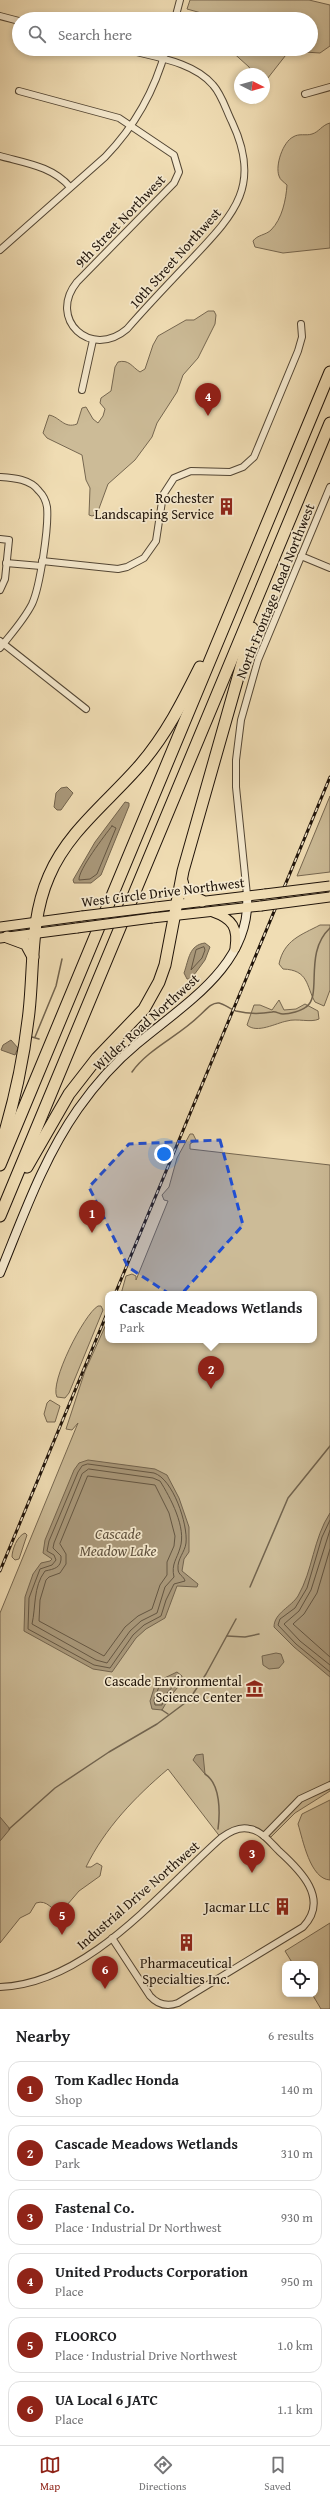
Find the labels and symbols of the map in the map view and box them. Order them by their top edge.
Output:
north arrow [234,68,270,104]
street label: 9th Street Northwest [70,170,170,272]
street label: 10th Street Northwest [124,203,226,313]
pin: 4 [195,383,221,416]
place label: Rochester Landscaping Service [95,488,214,524]
building icon: Rochester Landscaping Service [217,496,237,516]
street label: North Frontage Road Northwest [231,500,319,682]
street label: West Circle Drive Northwest [80,872,246,912]
street label: Wilder Road Northwest [89,969,203,1075]
your location [154,1144,174,1164]
pin: 1 [79,1200,105,1233]
pin: 2 [198,1356,224,1389]
water label: Cascade Meadow Lake [80,1523,157,1561]
place label: Cascade Environmental Science Center [105,1671,242,1707]
museum icon: Cascade Environmental Science Center [245,1679,265,1699]
street label: Industrial Drive Northwest [72,1836,204,1954]
pin: 3 [239,1840,265,1873]
place label: Jacmar LLC [203,1897,270,1917]
building icon: Jacmar LLC [273,1897,293,1917]
pin: 5 [49,1902,75,1935]
building icon: Pharmaceutical Specialties Inc. [176,1933,196,1953]
place label: Pharmaceutical Specialties Inc. [140,1953,232,1989]
pin: 6 [92,1956,118,1989]

